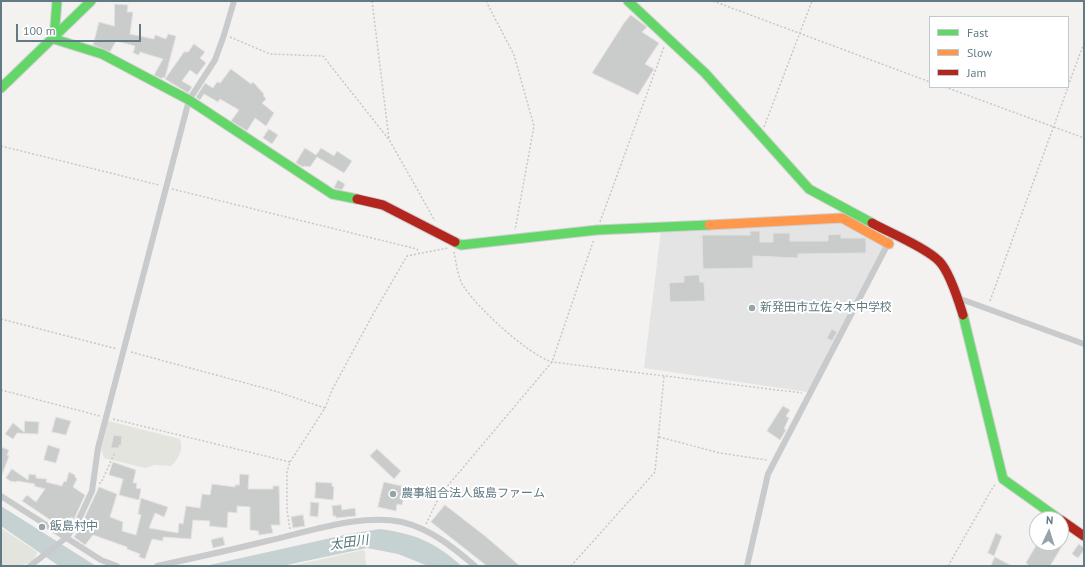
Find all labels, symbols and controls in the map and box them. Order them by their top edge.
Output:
scale bar [18,16,143,42]
legend [929,16,1069,88]
text: 100 m [23,23,56,38]
text: Fast [967,25,988,40]
text: Slow [967,45,992,60]
text: Jam [967,65,986,80]
place label: 新発田市立佐々木中学校 [760,301,892,315]
marker: 新発田市立佐々木中学校 [747,303,757,313]
place label: 農事組合法人飯島ファーム [401,487,545,501]
marker: 農事組合法人飯島ファーム [388,489,398,499]
north arrow [1029,511,1069,551]
text: N [1046,513,1054,527]
place label: 飯島村中 [50,520,98,534]
marker: 飯島村中 [37,522,47,532]
water label: 太田川 [329,533,369,553]

